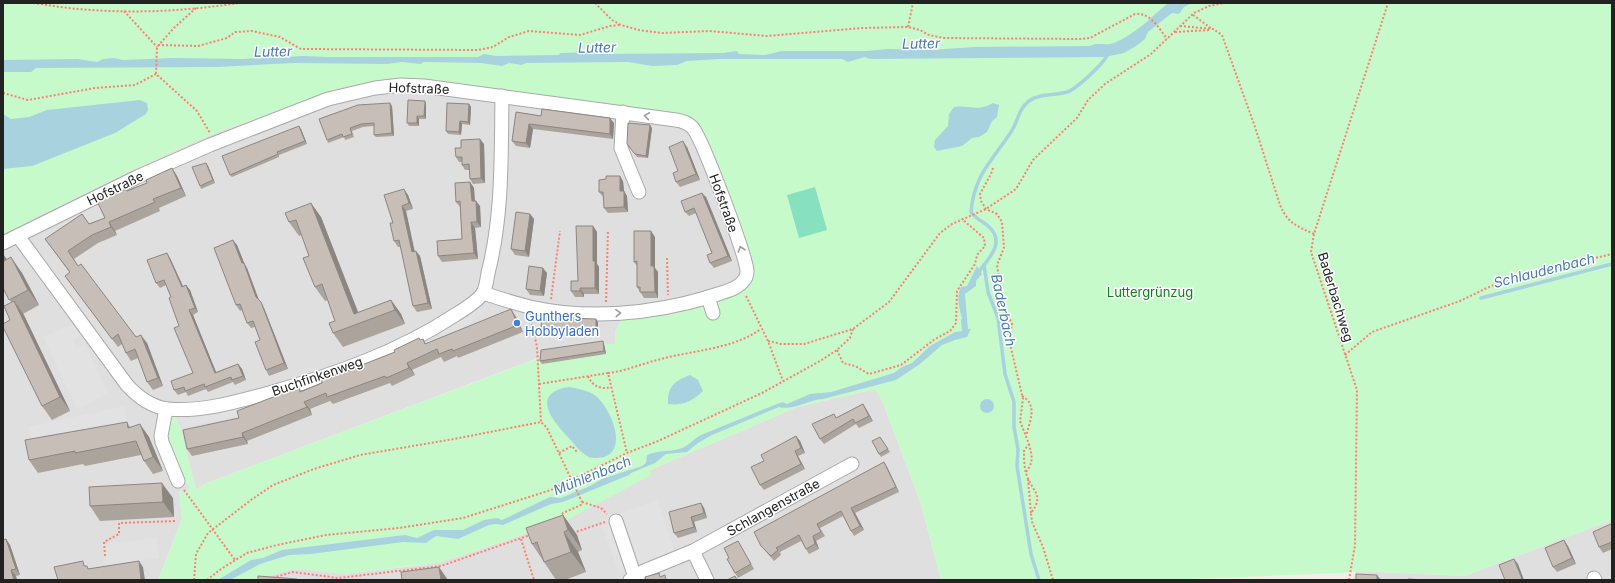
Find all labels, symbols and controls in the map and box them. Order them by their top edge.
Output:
water label: Lutter [902,34,941,52]
water label: Lutter [578,38,617,56]
water label: Lutter [254,42,293,60]
street label: Hofstraße [388,79,450,97]
one-way arrow [644,112,650,121]
street label: Hofstraße [84,167,146,209]
street label: Hofstraße [706,172,742,234]
one-way arrow [737,246,746,253]
water label: Schlaudenbach [1492,249,1596,291]
street label: Baderbachweg [1315,250,1357,344]
water label: Baderbach [988,272,1020,348]
park label: Luttergrünzug [1107,284,1193,300]
place label: Gunthers Hobbyladen [525,308,599,339]
one-way arrow [615,309,621,317]
marker: Gunthers Hobbyladen [512,318,522,328]
street label: Buchfinkenweg [269,353,365,399]
water label: Mühlenbach [551,452,633,498]
street label: Schlangenstraße [724,475,822,539]

